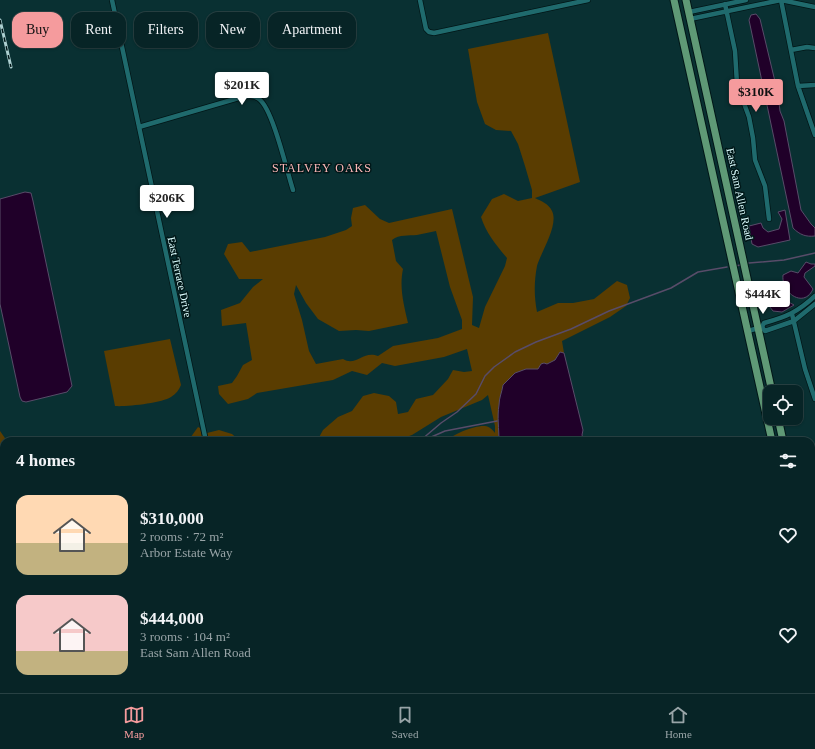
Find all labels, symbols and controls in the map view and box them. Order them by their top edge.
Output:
chip: Buy [12,12,63,48]
chip: Rent [71,12,126,48]
chip: Filters [134,12,198,48]
chip: New [206,12,260,48]
chip: Apartment [268,12,356,48]
pin: $201K [214,72,270,106]
text: $201K [224,77,260,92]
pin: $310K [728,79,784,113]
text: $310K [738,84,774,99]
street label: East Sam Allen Road [724,147,756,242]
district label: STALVEY OAKS [272,161,372,175]
pin: $206K [139,185,195,219]
text: $206K [149,190,185,205]
street label: East Terrace Drive [166,236,194,319]
pin: $444K [735,281,791,315]
text: $444K [745,286,781,301]
map controls [763,385,803,425]
button: locate [763,385,803,425]
icon: filters [777,450,799,472]
text: 4 homes [16,451,75,470]
text: $310,000 [140,509,204,528]
icon: home [48,511,96,559]
icon: heart [777,524,799,546]
text: 2 rooms · 72 m² [140,529,223,544]
text: Arbor Estate Way [140,545,233,560]
text: $444,000 [140,609,204,628]
icon: home [48,611,96,659]
icon: heart [777,624,799,646]
text: 3 rooms · 104 m² [140,629,230,644]
text: East Sam Allen Road [140,645,251,660]
tab: Map [123,704,145,740]
tab: Saved [392,704,419,740]
tab: Home [665,704,692,740]

